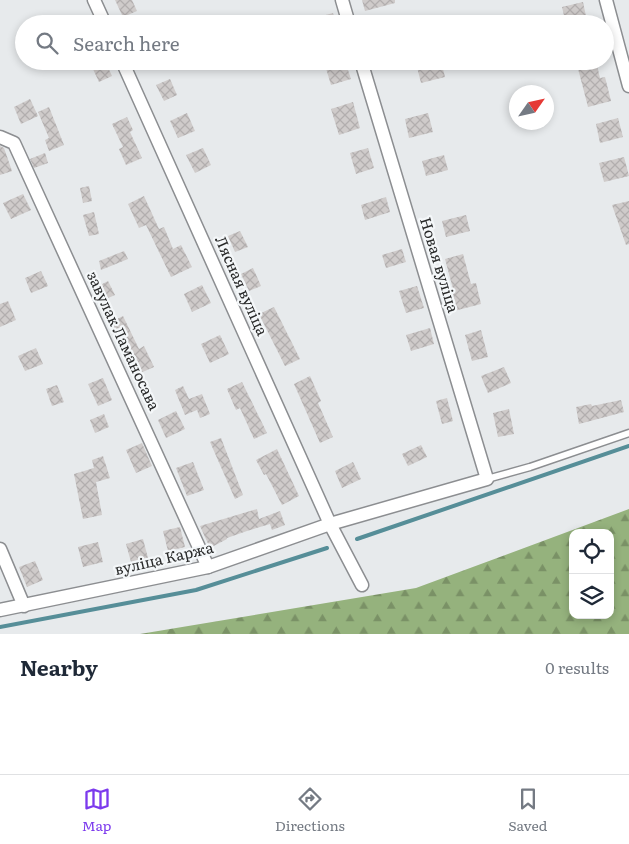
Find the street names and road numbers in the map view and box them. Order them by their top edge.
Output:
street label: Новая вуліца [415,214,466,316]
street label: Лясная вуліца [210,232,275,340]
street label: завулак Ламаносава [82,267,167,415]
street label: вуліца Каржа [112,535,216,580]

